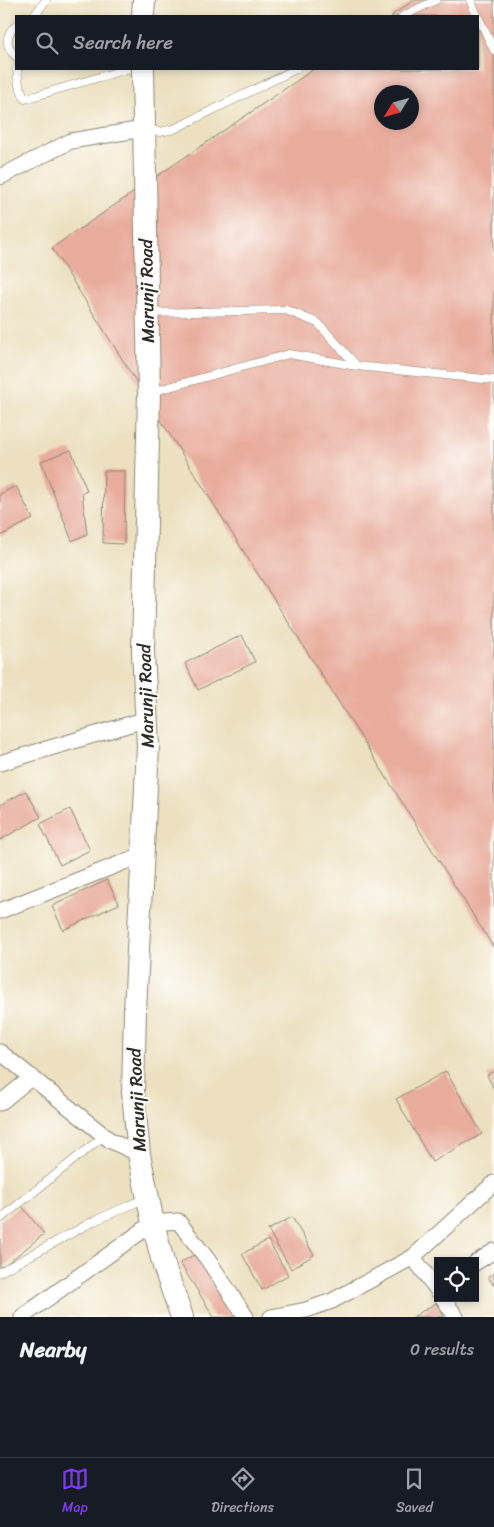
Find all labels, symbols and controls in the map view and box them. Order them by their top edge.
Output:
search box [15,15,479,70]
text: Search here [73,26,173,59]
icon: search [33,29,61,57]
north arrow [374,85,419,130]
street label: Marunji Road [130,237,164,343]
street label: Marunji Road [128,642,164,749]
street label: Marunji Road [118,1046,156,1153]
map controls [434,1257,479,1302]
button: locate [434,1257,479,1302]
text: Nearby [20,1331,86,1369]
text: 0 results [410,1335,474,1364]
tab: Map [61,1465,89,1520]
tab: Directions [211,1465,274,1520]
tab: Saved [396,1465,433,1520]

